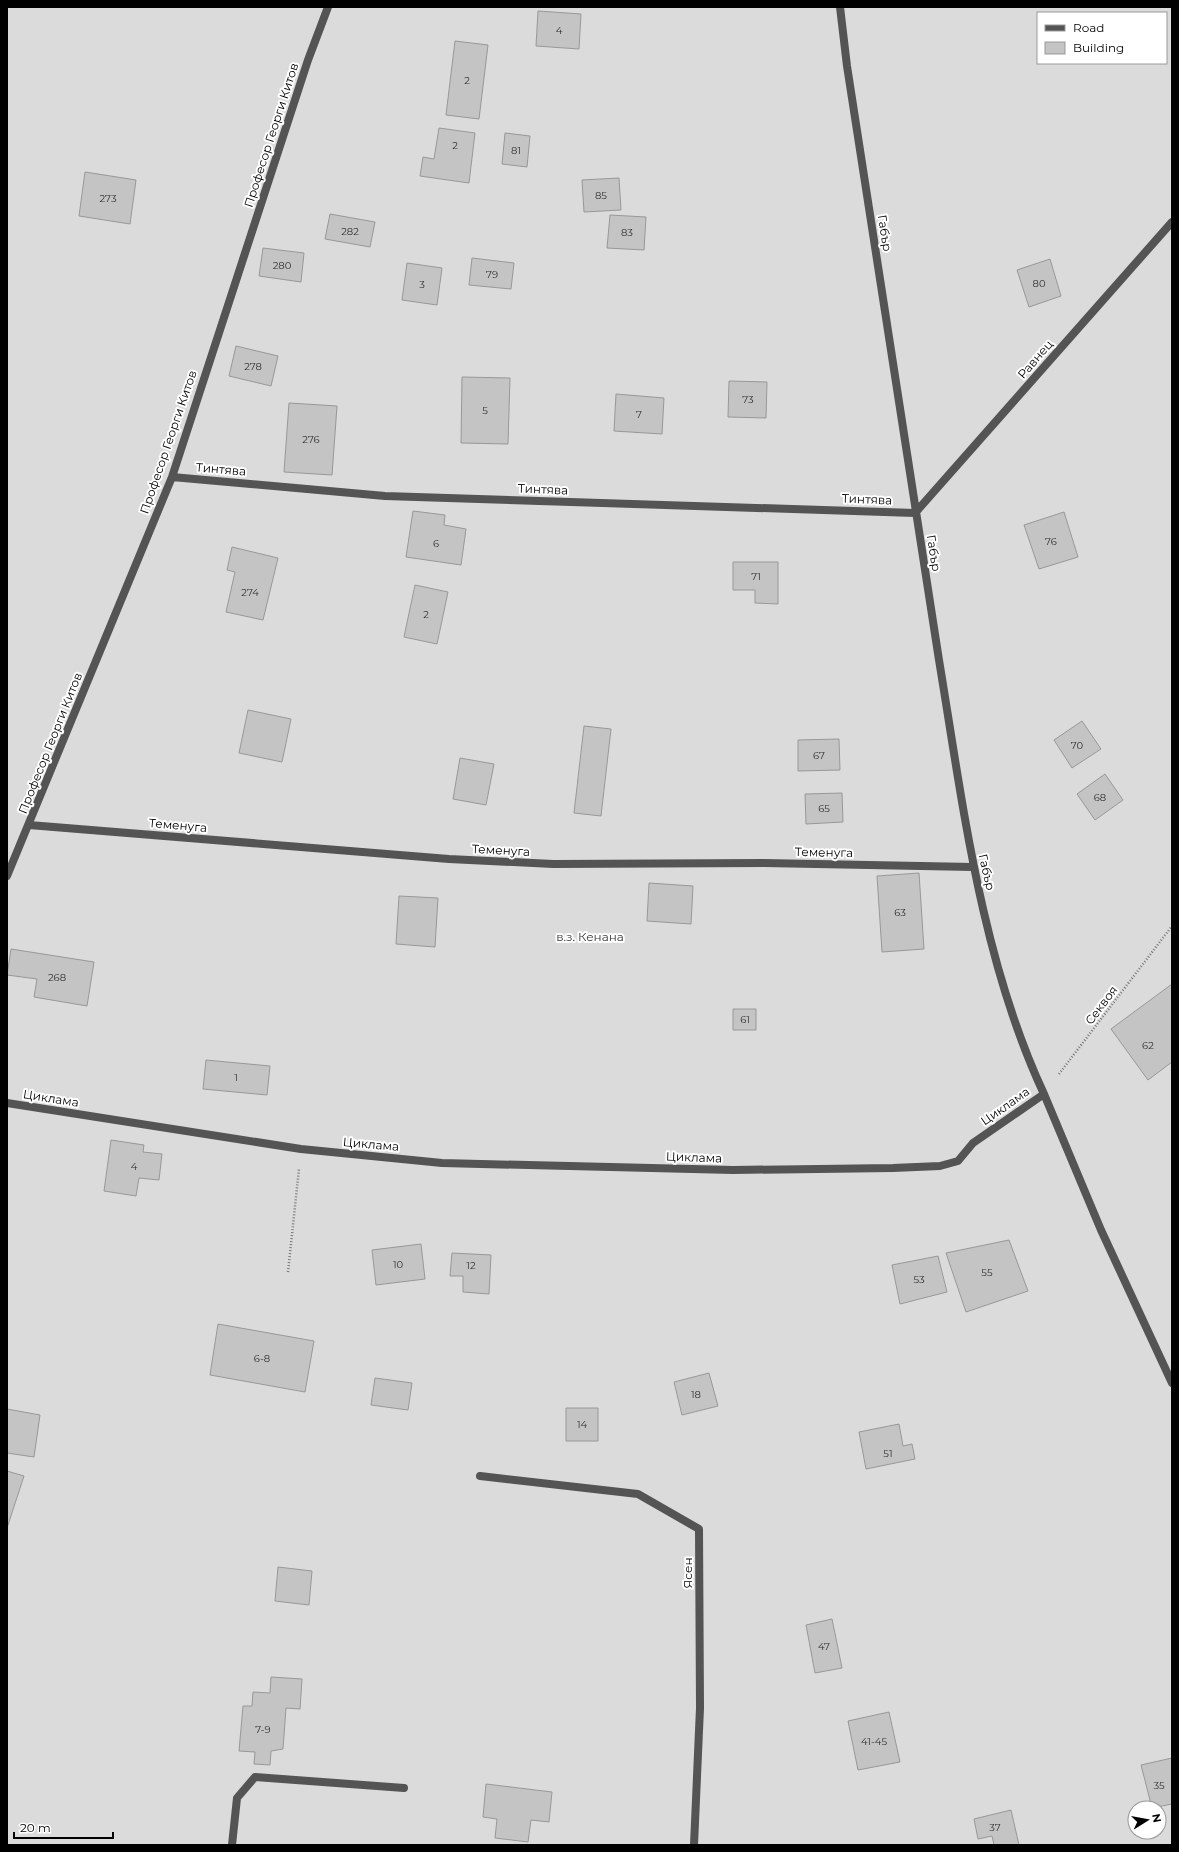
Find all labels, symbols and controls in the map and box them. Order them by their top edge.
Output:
legend [1037,12,1167,64]
text: Road [1073,20,1104,35]
house number: 4 [556,24,563,37]
text: Building [1073,40,1124,55]
street label: Професор Георги Китов [241,61,301,209]
house number: 2 [464,74,470,87]
house number: 2 [452,139,458,152]
house number: 81 [511,144,521,157]
house number: 85 [595,189,607,202]
house number: 273 [99,192,117,205]
street label: Габър [875,214,895,252]
house number: 282 [341,225,359,238]
house number: 83 [621,226,633,239]
house number: 280 [273,259,292,272]
house number: 79 [486,268,498,281]
house number: 80 [1033,277,1046,290]
house number: 3 [419,278,425,291]
street label: Равнец [1014,337,1056,381]
house number: 278 [244,360,262,373]
street label: Професор Георги Китов [136,368,200,516]
house number: 73 [742,393,754,406]
house number: 5 [482,404,488,417]
house number: 7 [636,408,642,421]
house number: 276 [302,433,320,446]
street label: Тинтява [195,459,247,479]
street label: Тинтява [518,481,568,497]
street label: Тинтява [842,491,892,507]
street label: Габър [924,534,944,572]
house number: 76 [1045,535,1057,548]
house number: 6 [433,537,439,550]
house number: 71 [751,570,761,583]
house number: 274 [241,586,259,599]
house number: 2 [423,608,429,621]
street label: Професор Георги Китов [15,670,85,816]
house number: 70 [1071,739,1084,752]
house number: 67 [813,749,825,762]
house number: 68 [1094,791,1106,804]
house number: 65 [818,802,830,815]
street label: Теменуга [148,815,208,835]
street label: Теменуга [472,841,530,859]
street label: Теменуга [795,844,853,860]
street label: Габър [976,852,998,892]
house number: 63 [894,906,906,919]
park label: в.з. Кенана [556,929,624,944]
house number: 268 [48,971,66,984]
street label: Секвоя [1082,983,1120,1027]
house number: 61 [740,1013,750,1026]
house number: 62 [1142,1039,1154,1052]
house number: 1 [234,1071,238,1084]
street label: Циклама [978,1084,1032,1128]
street label: Циклама [22,1086,80,1110]
street label: Циклама [342,1134,400,1154]
street label: Циклама [666,1149,722,1165]
house number: 4 [131,1160,138,1173]
house number: 10 [393,1258,403,1271]
house number: 12 [466,1259,476,1272]
house number: 55 [981,1266,993,1279]
house number: 53 [913,1273,925,1286]
house number: 6-8 [254,1352,270,1365]
house number: 18 [691,1388,701,1401]
house number: 14 [577,1418,587,1431]
house number: 51 [883,1447,893,1460]
street label: Ясен [680,1558,695,1588]
house number: 47 [818,1640,830,1653]
house number: 7-9 [255,1723,271,1736]
house number: 41-45 [861,1735,887,1748]
house number: 35 [1153,1779,1165,1792]
north arrow [1127,1800,1167,1840]
text: N [1149,1812,1165,1824]
scale bar [14,1814,113,1840]
text: 20 m [20,1820,51,1835]
house number: 37 [989,1821,1001,1834]

